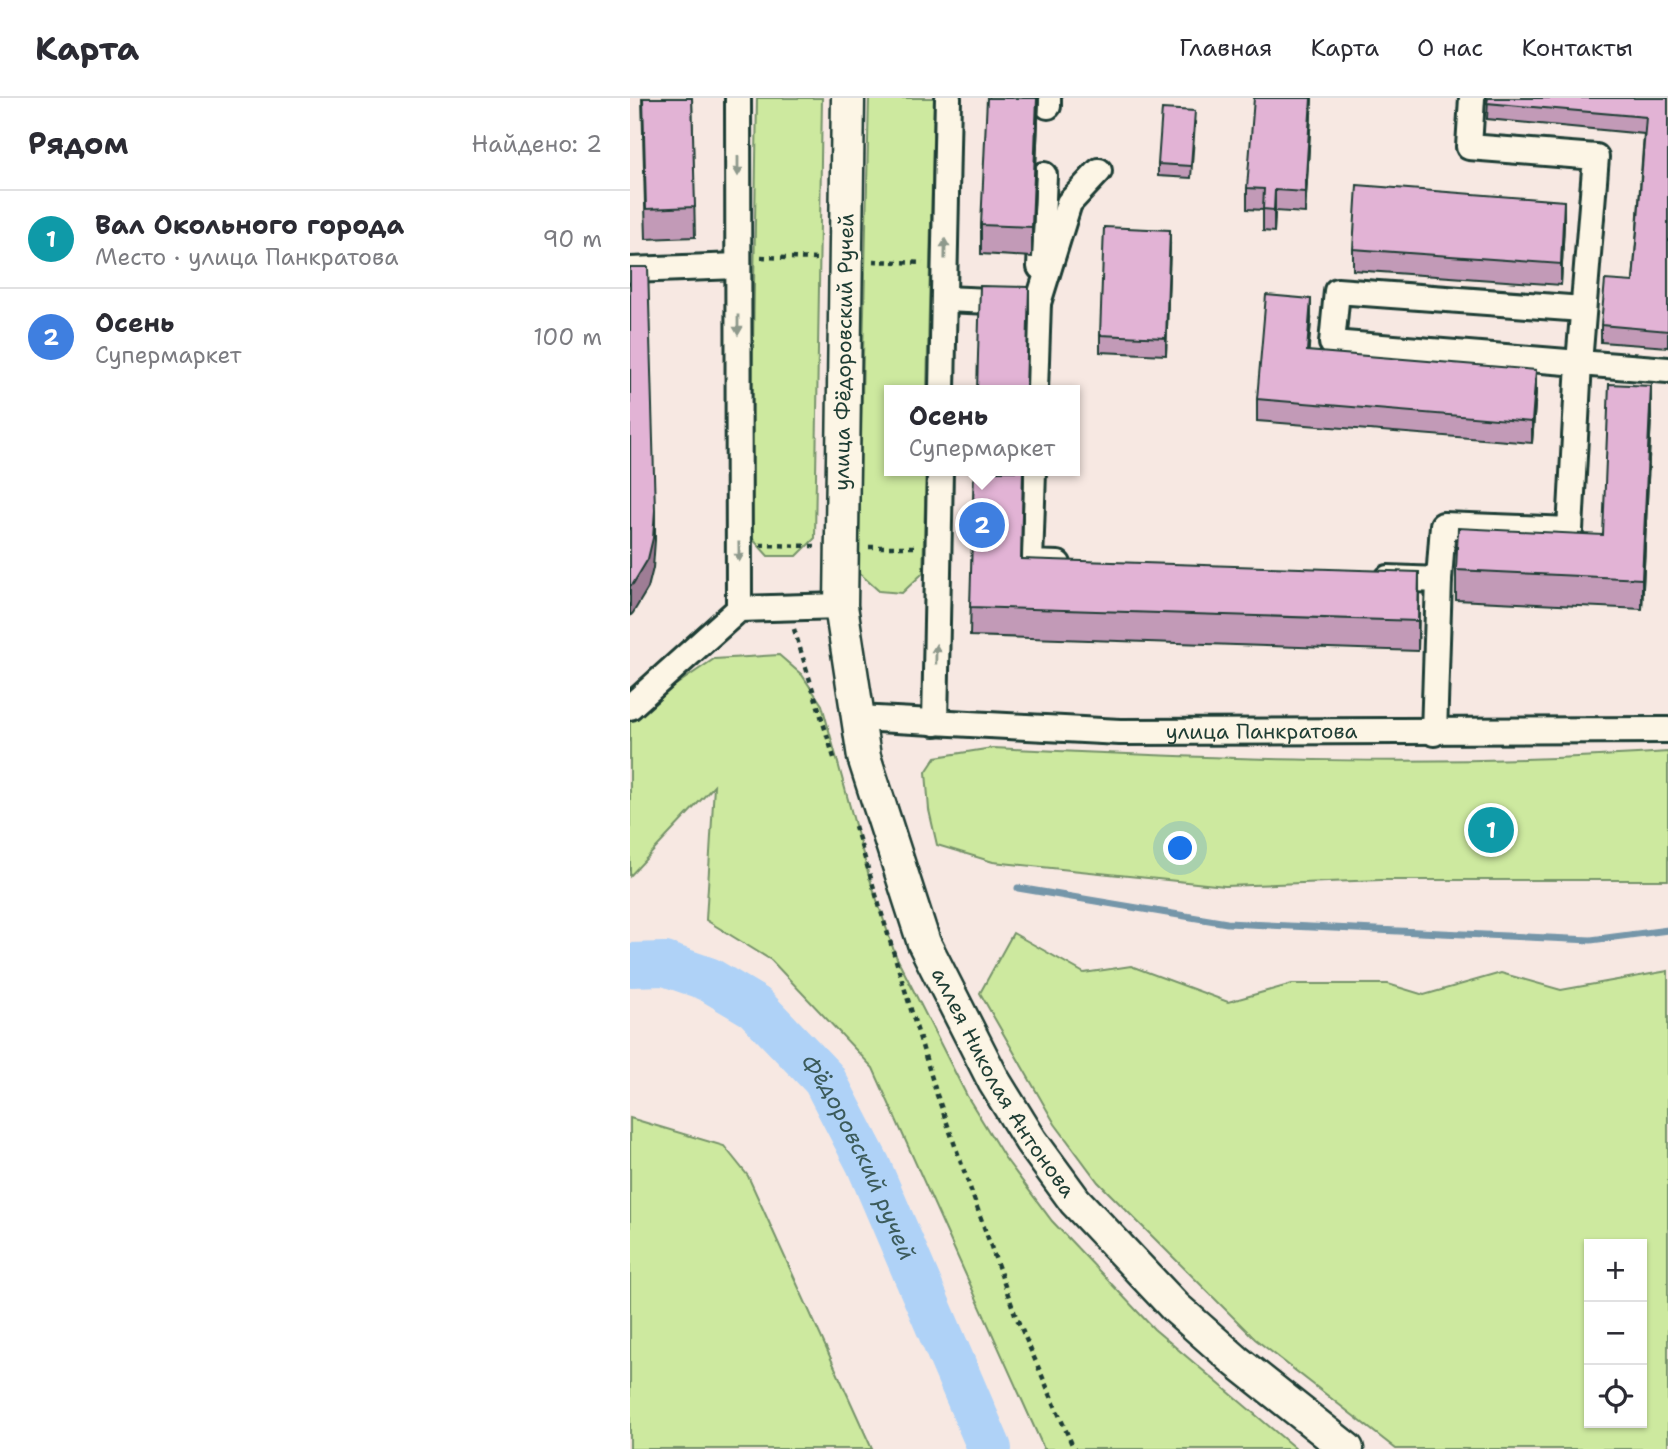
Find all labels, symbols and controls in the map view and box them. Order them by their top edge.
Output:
text: Карта [35,26,139,71]
text: Главная [1179,32,1272,64]
text: Карта [1310,32,1379,64]
text: О нас [1417,32,1483,64]
text: Контакты [1521,32,1633,64]
text: Рядом [28,123,128,164]
text: Найдено: 2 [472,129,602,159]
one-way arrow [732,155,744,177]
text: Вал Окольного города [95,207,404,242]
street label: улица Фёдоровский Ручей [828,213,860,491]
text: 1 [46,224,56,254]
text: 90 m [542,224,602,254]
one-way arrow [940,237,951,259]
text: Место · улица Панкратова [95,242,398,272]
text: Осень [95,305,174,340]
one-way arrow [732,314,744,336]
text: 2 [43,322,59,352]
text: 100 m [533,322,602,352]
text: Супермаркет [95,340,242,370]
popup [884,385,1080,476]
text: Осень [909,398,988,433]
text: Супермаркет [909,433,1055,463]
pin: 2 [959,499,1005,551]
one-way arrow [733,541,745,563]
one-way arrow [931,643,942,665]
street label: улица Панкратова [1166,717,1358,746]
pin: 1 [1468,804,1514,856]
your location [1163,831,1197,865]
street label: аллея Николая Антонова [925,963,1082,1203]
water label: Фёдоровский ручей [793,1048,922,1265]
map controls [1584,1239,1647,1428]
button: + [1584,1239,1647,1302]
button: − [1584,1302,1647,1365]
button: locate [1584,1365,1647,1428]

